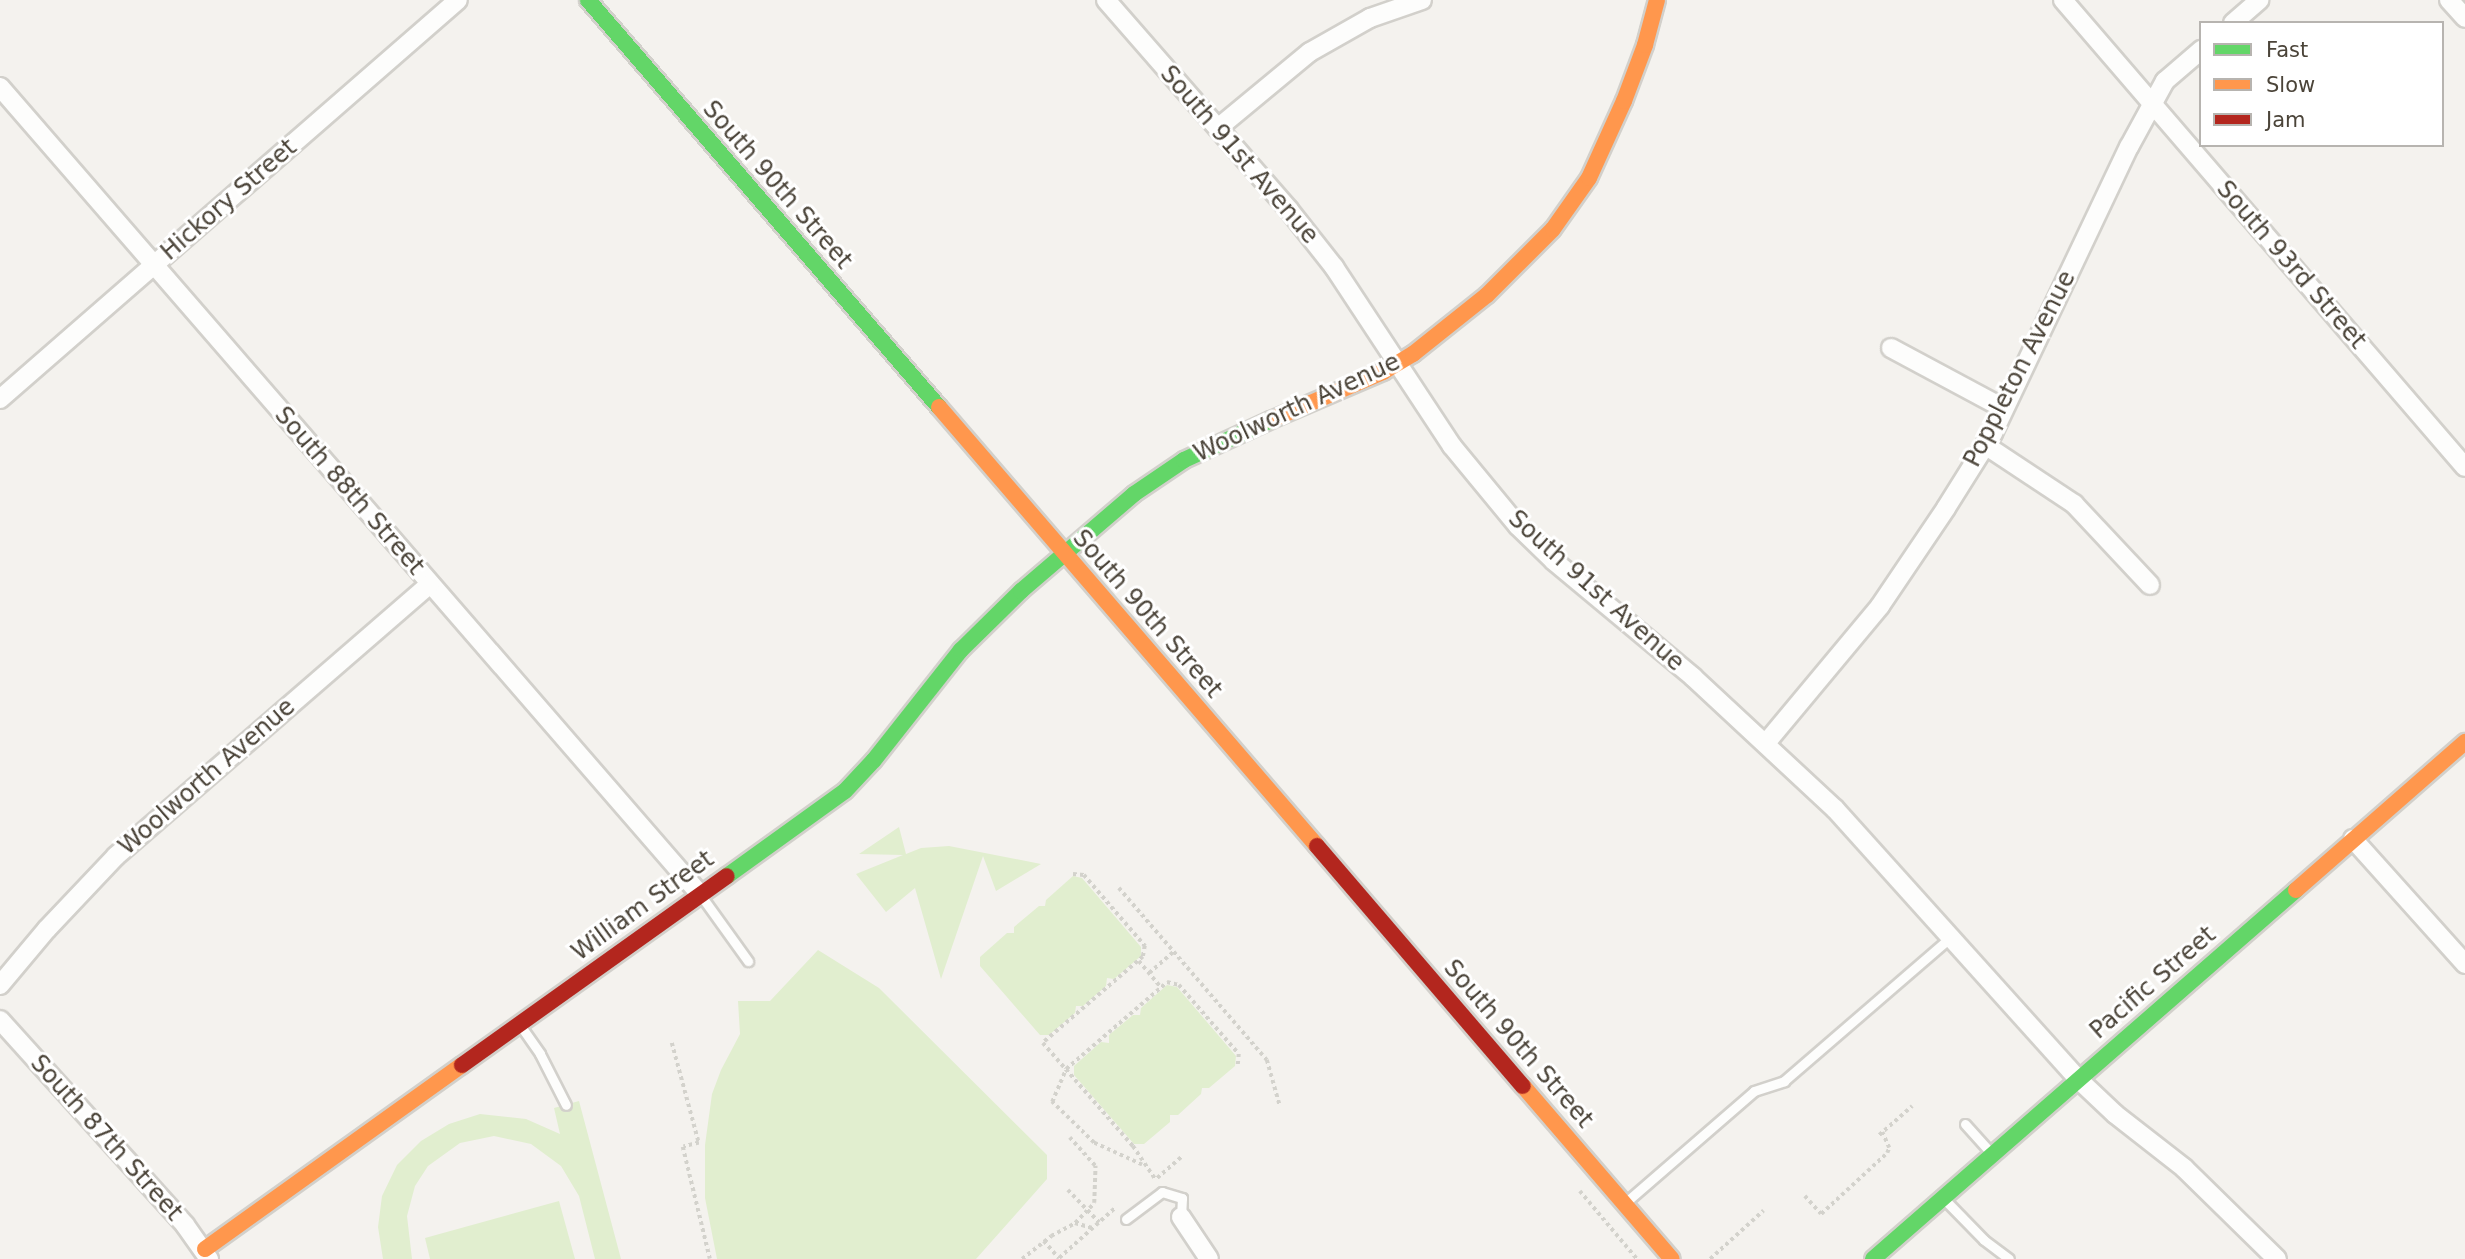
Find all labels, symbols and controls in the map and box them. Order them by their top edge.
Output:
legend [2199,21,2444,147]
text: Fast [2266,38,2308,62]
street label: South 91st Avenue [1154,60,1324,250]
text: Slow [2266,73,2315,97]
street label: South 90th Street [696,95,858,275]
text: Jam [2266,108,2306,132]
street label: Hickory Street [155,133,303,267]
street label: South 93rd Street [2210,175,2372,355]
street label: Poppleton Avenue [1958,266,2082,472]
street label: Woolworth Avenue [1189,348,1405,468]
street label: South 88th Street [268,401,430,581]
street label: South 91st Avenue [1502,504,1690,678]
street label: South 90th Street [1066,524,1228,704]
street label: Woolworth Avenue [113,693,301,861]
street label: William Street [566,845,720,967]
street label: Pacific Street [2084,921,2222,1045]
street label: South 90th Street [1437,954,1599,1134]
street label: South 87th Street [24,1049,188,1227]

